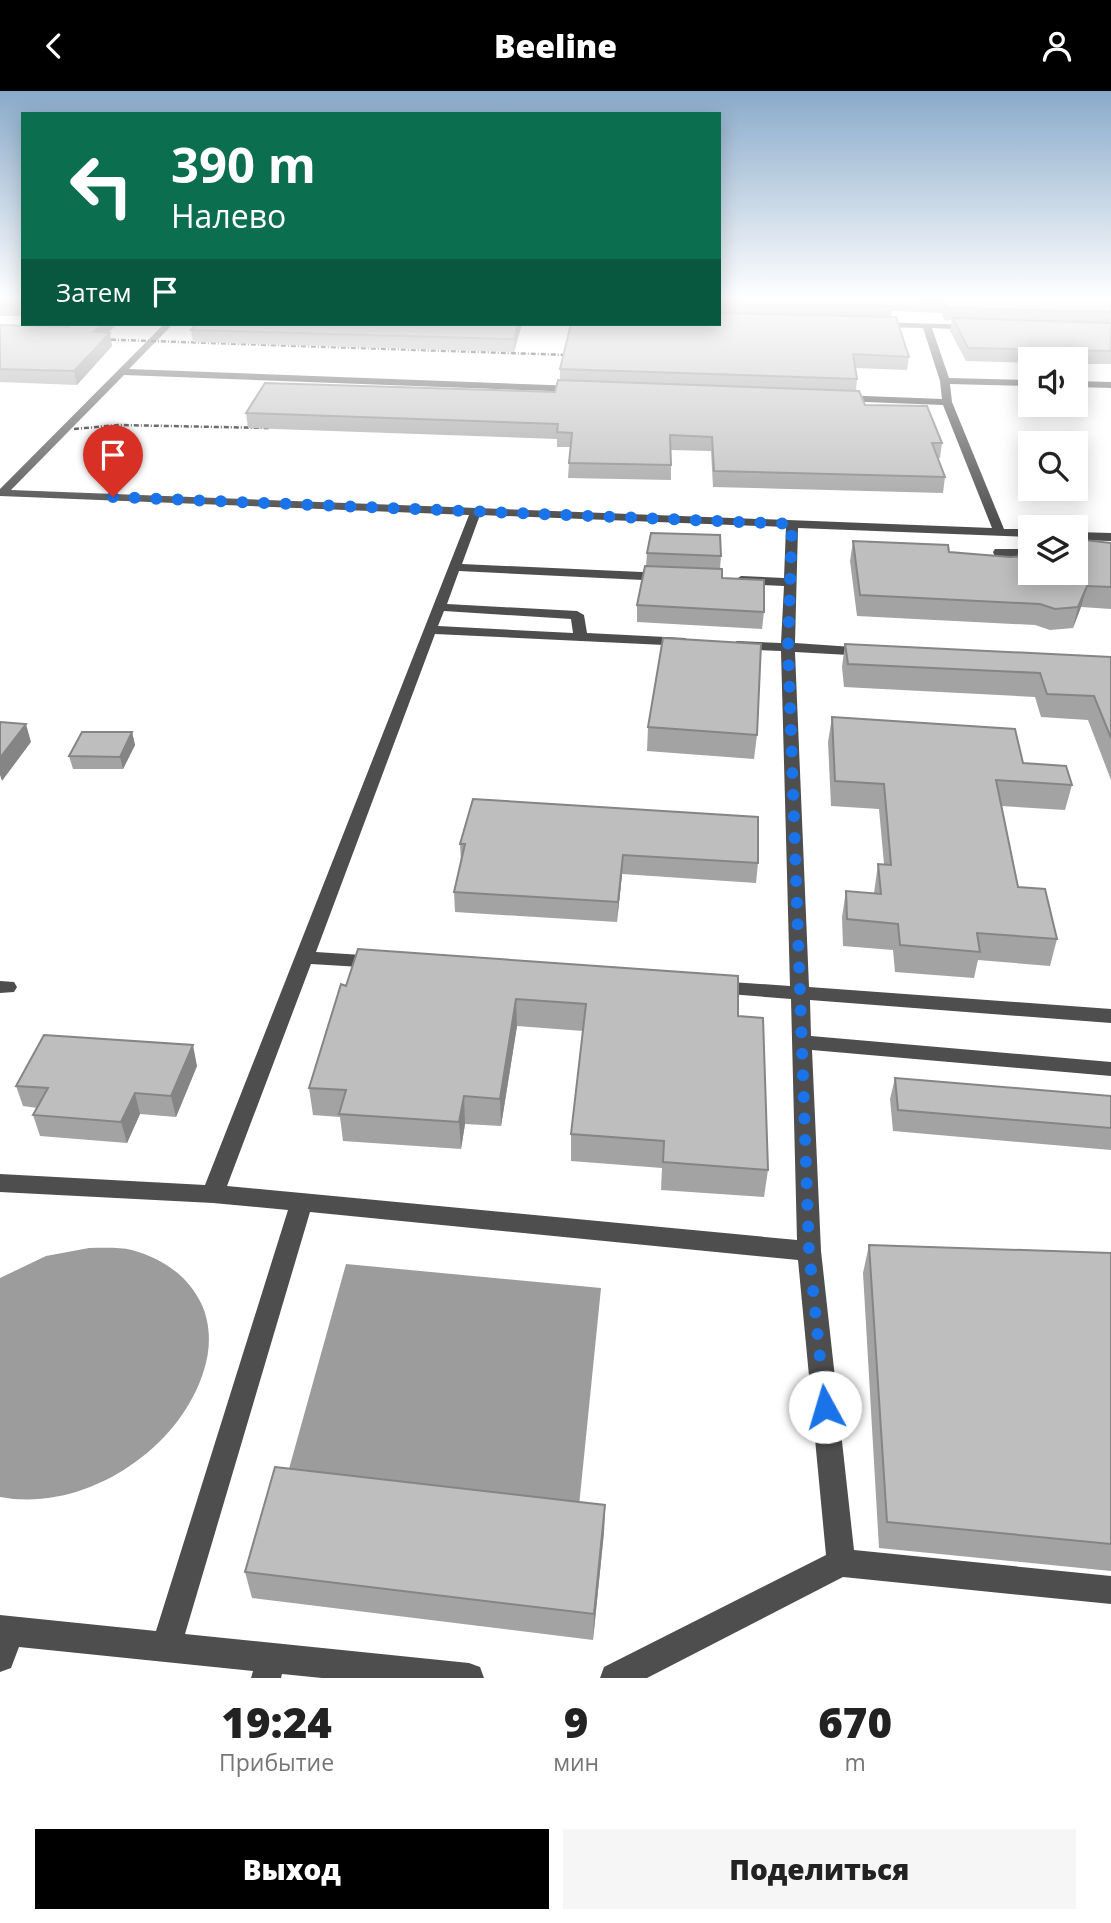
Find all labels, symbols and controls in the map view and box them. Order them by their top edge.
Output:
text: Beeline [494,24,617,67]
icon: back [35,27,73,65]
icon: person [1038,27,1076,65]
text: 390 m [171,131,316,197]
icon: left [56,140,147,231]
text: Налево [171,194,286,237]
icon: arrive [146,273,184,311]
text: Затем [56,274,132,310]
map controls [1018,347,1088,585]
button: sound [1018,347,1088,417]
pin [83,425,143,497]
button: search [1018,431,1088,501]
icon: arrive [94,436,132,474]
button: layers [1018,515,1088,585]
position arrow [788,1370,862,1444]
text: 19:24 [221,1693,332,1750]
text: 9 [564,1693,588,1750]
text: 670 [818,1693,892,1750]
text: Прибытие [219,1746,334,1778]
text: мин [553,1746,599,1778]
text: m [844,1746,866,1778]
button: Выход [35,1829,549,1909]
button: Поделиться [563,1829,1076,1909]

